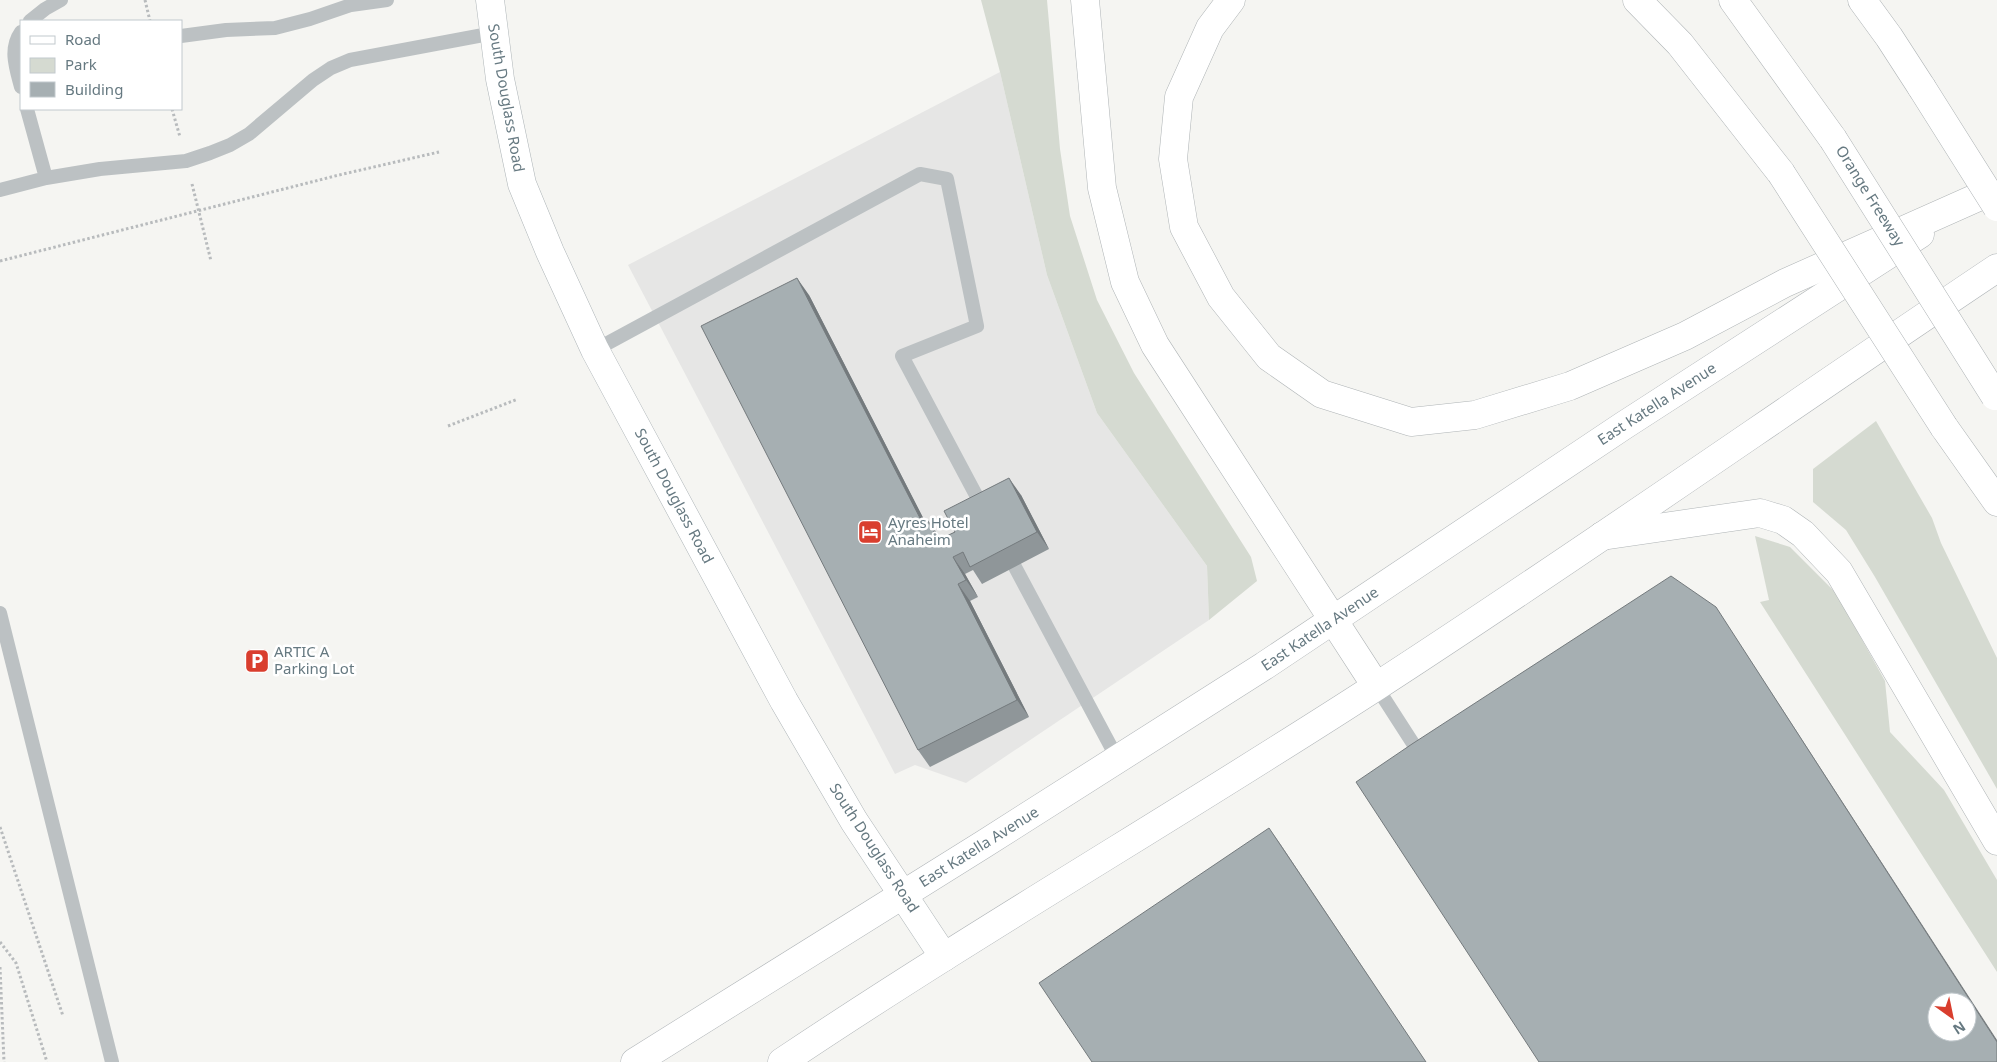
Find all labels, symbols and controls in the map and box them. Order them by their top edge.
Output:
legend [20,20,182,110]
street label: South Douglass Road [484,22,530,174]
text: Road [65,29,101,49]
text: Park [65,54,97,74]
text: Building [65,79,123,99]
street label: Orange Freeway [1832,141,1910,250]
street label: East Katella Avenue [1593,357,1720,449]
street label: South Douglass Road [631,424,719,567]
place label: Ayres Hotel Anaheim [888,512,969,549]
hotel icon: Ayres Hotel Anaheim [857,519,883,545]
street label: East Katella Avenue [1257,581,1382,675]
place label: ARTIC A Parking Lot [274,641,355,678]
parking icon: ARTIC A Parking Lot [244,648,270,674]
street label: South Douglass Road [826,779,924,916]
street label: East Katella Avenue [915,801,1042,891]
north arrow [1927,992,1977,1042]
text: N [1949,1017,1969,1039]

